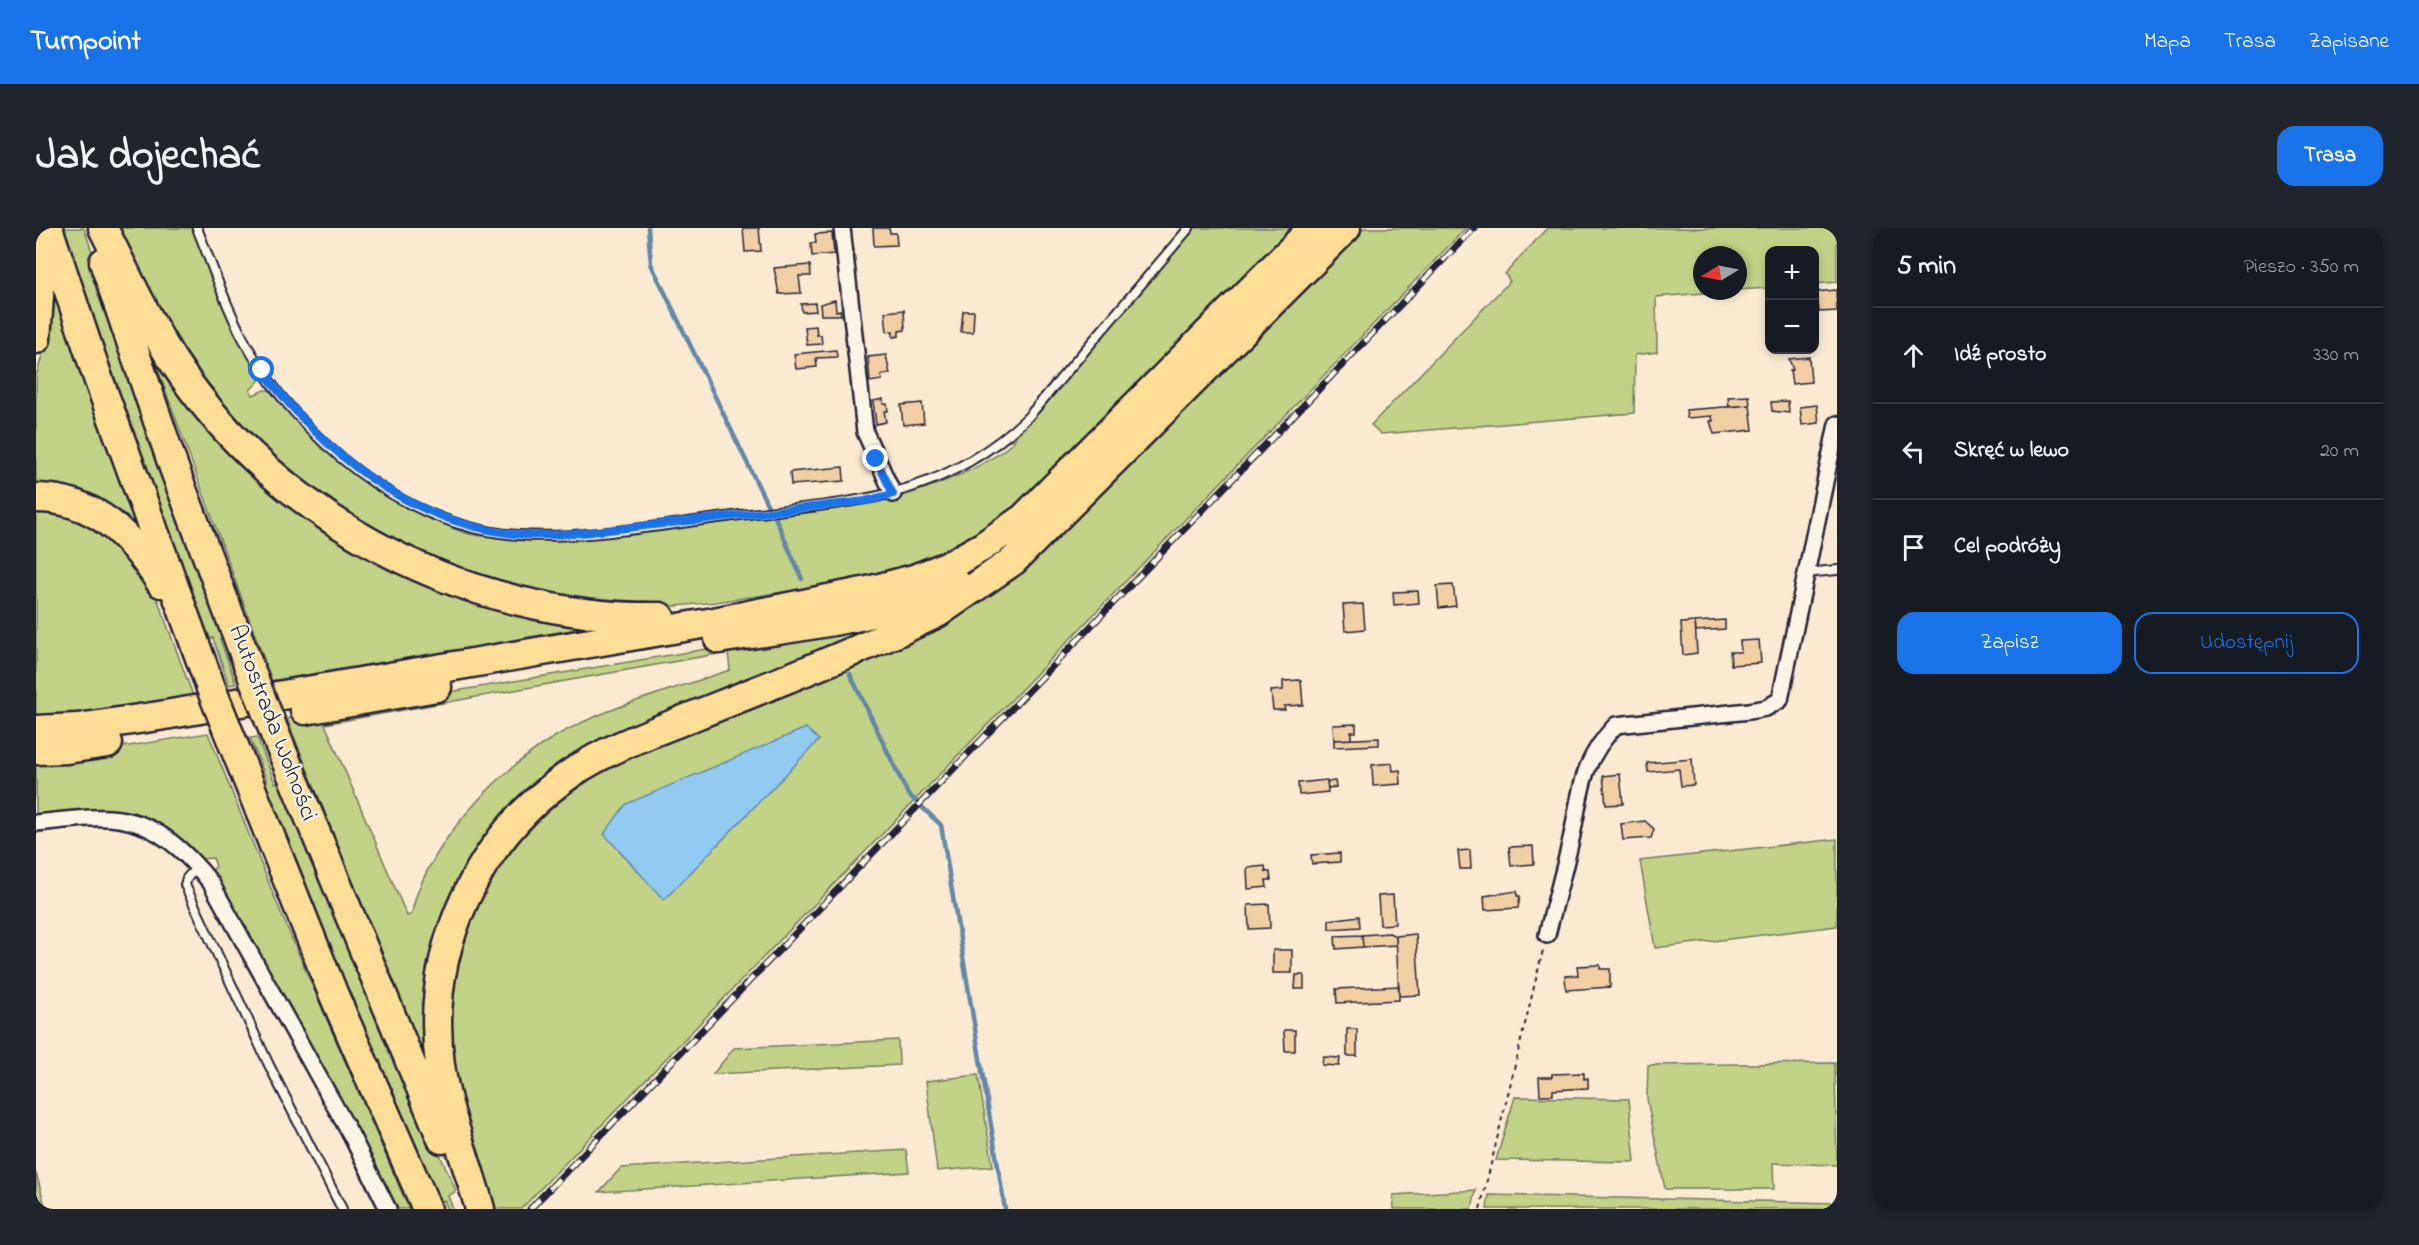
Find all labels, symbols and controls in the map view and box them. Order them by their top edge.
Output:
text: Turnpoint [30,22,141,63]
text: Mapa [2144,27,2191,57]
text: Trasa [2224,27,2276,57]
text: Zapisane [2309,27,2389,57]
text: Jak dojechać [36,126,260,187]
button: Trasa [2277,126,2383,186]
north arrow [1693,246,1747,300]
map controls [1765,246,1819,354]
button: + [1765,246,1819,300]
text: 5 min [1897,248,1956,286]
text: Pieszo · 350 m [2244,253,2359,282]
button: − [1765,300,1819,354]
icon: ahead [1897,339,1930,372]
text: Idź prosto [1954,339,2047,371]
text: 330 m [2313,341,2359,370]
route start [248,356,274,382]
icon: left [1897,435,1930,468]
text: Skręć w lewo [1954,435,2069,467]
text: 20 m [2320,437,2359,466]
route end [862,445,888,471]
icon: arrive [1897,531,1930,564]
text: Cel podróży [1954,531,2061,563]
button: Zapisz [1897,612,2122,674]
button: Udostępnij [2134,612,2359,674]
street label: Autostrada Wolności [218,620,326,826]

